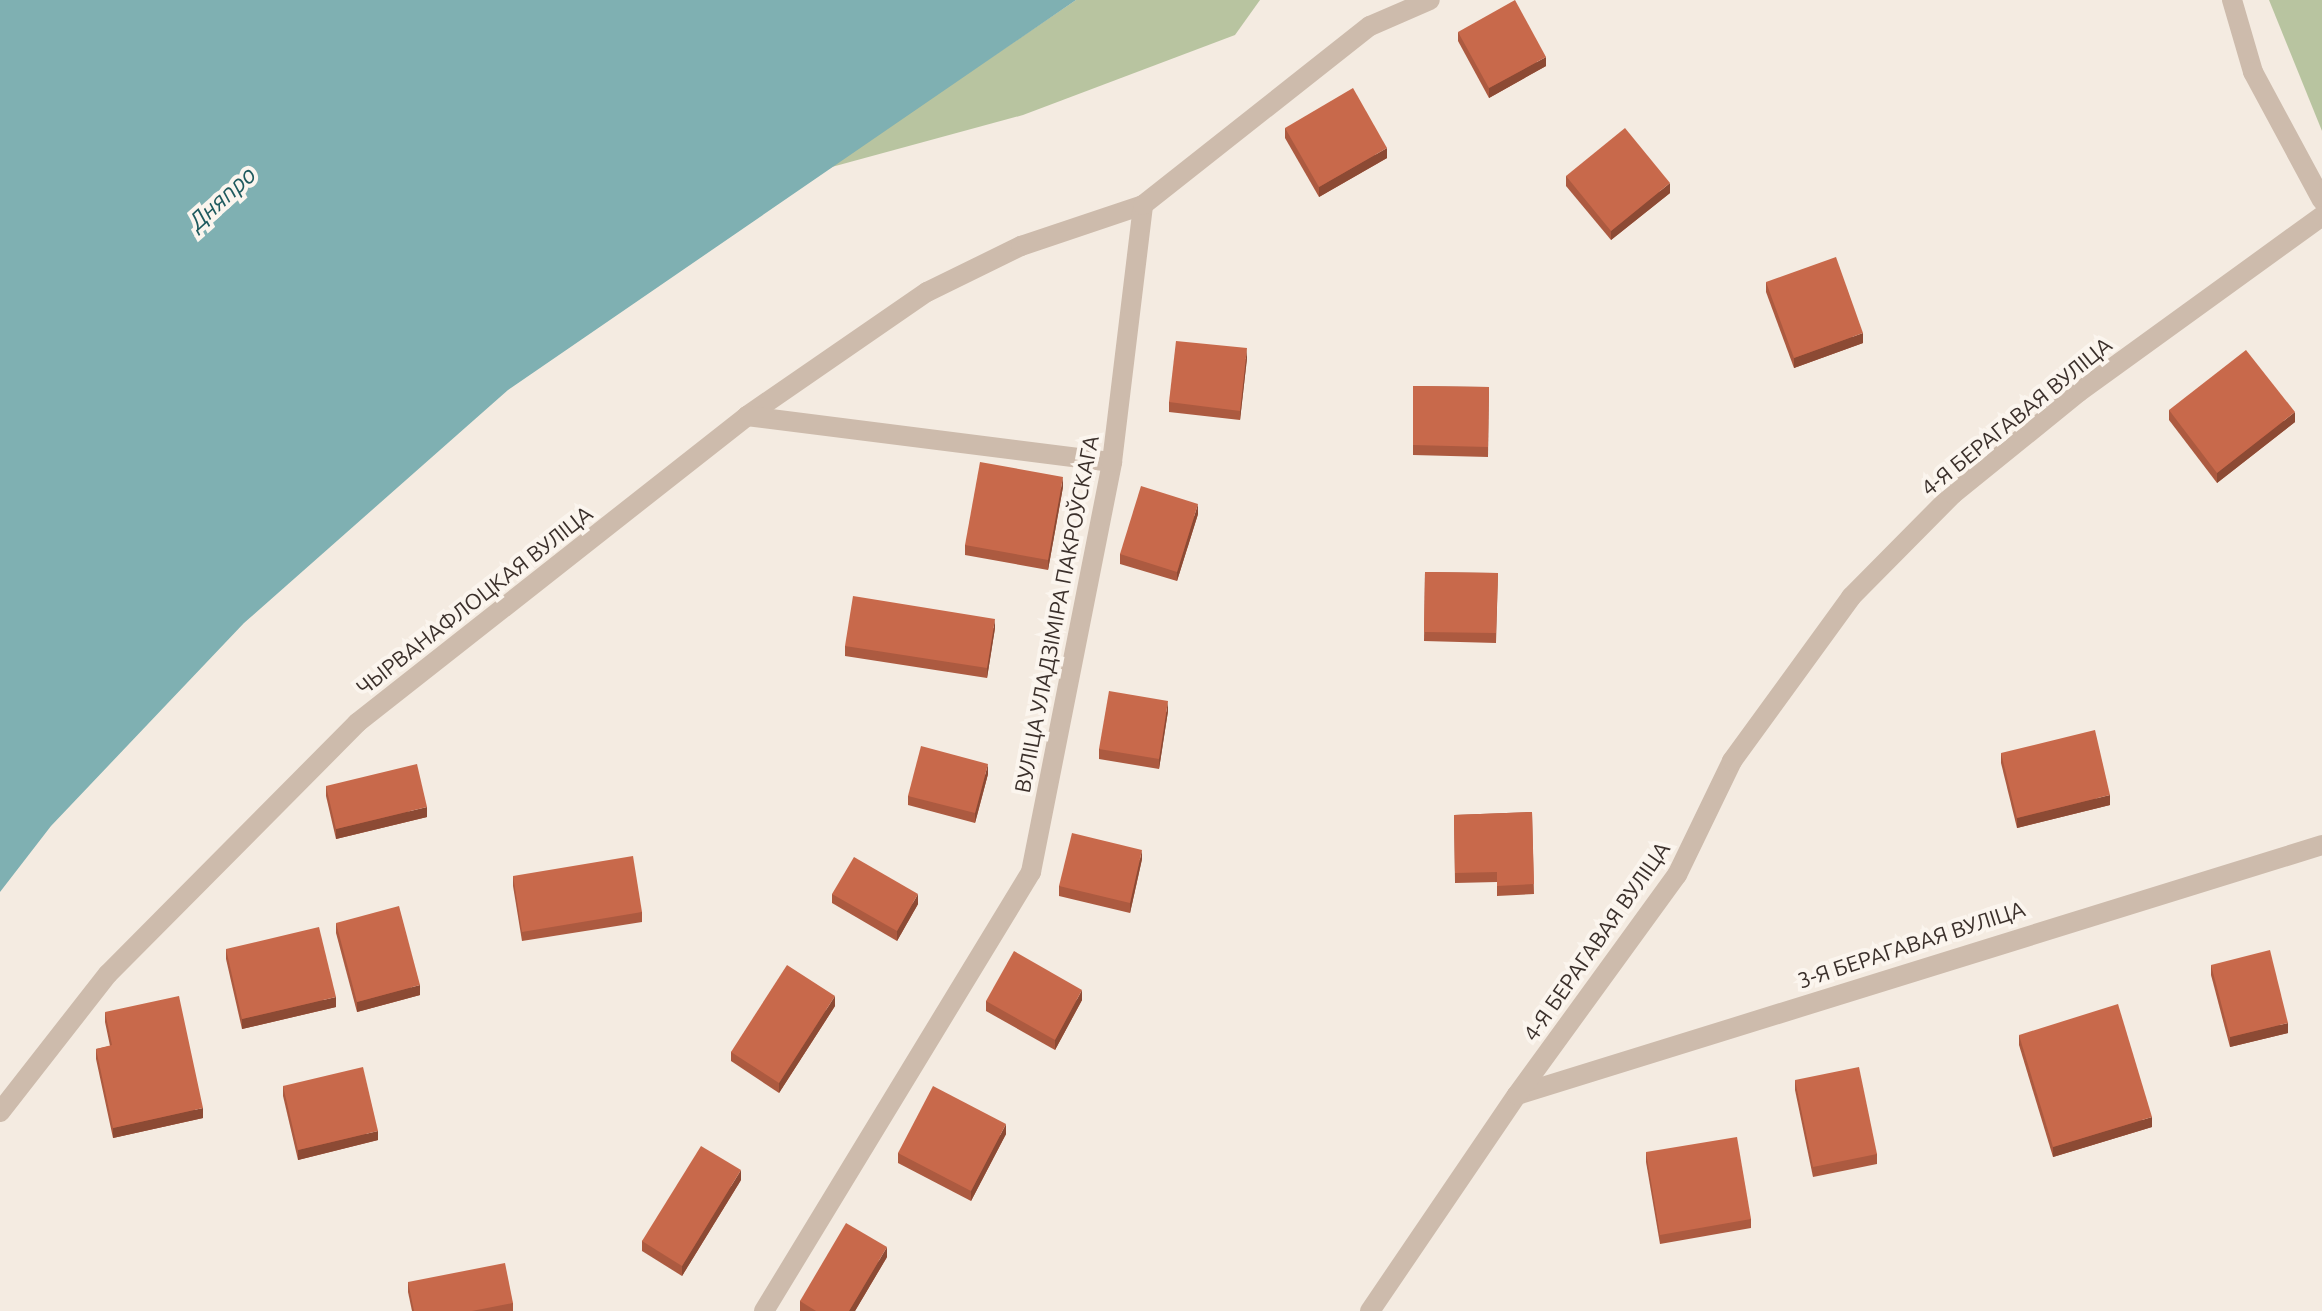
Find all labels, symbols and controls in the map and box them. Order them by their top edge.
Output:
water label: Дняпро [182,160,262,236]
street label: 4-Я БЕРАГАВАЯ ВУЛІЦА [1915,331,2117,501]
street label: ВУЛІЦА УЛАДЗІМІРА ПАКРОЎСКАГА [1008,433,1104,795]
street label: ЧЫРВАНАФЛОЦКАЯ ВУЛІЦА [351,500,597,700]
street label: 4-Я БЕРАГАВАЯ ВУЛІЦА [1517,836,1675,1046]
street label: 3-Я БЕРАГАВАЯ ВУЛІЦА [1794,895,2028,993]

